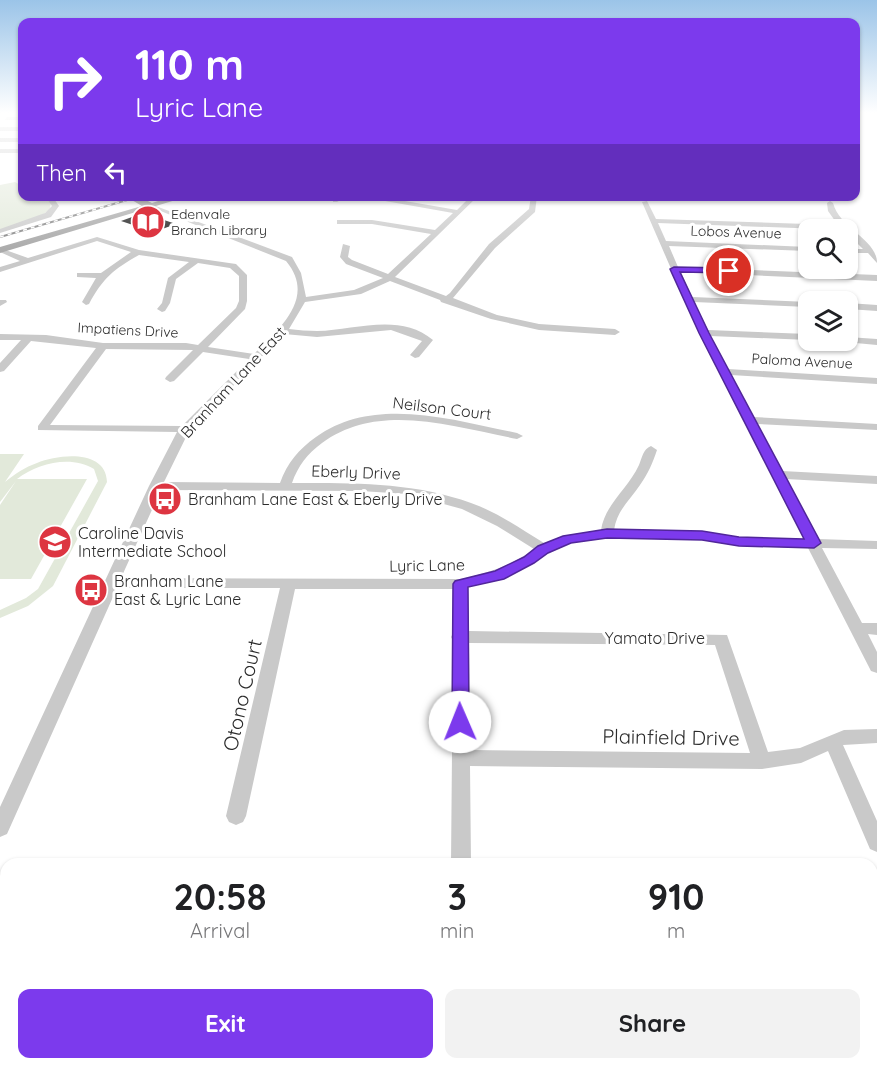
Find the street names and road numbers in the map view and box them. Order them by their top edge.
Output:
street label: Lobos Avenue [690,221,782,243]
street label: Impatiens Drive [77,318,179,342]
street label: Branham Lane East [176,322,290,442]
street label: Paloma Avenue [751,349,853,373]
street label: Neilson Court [391,392,493,424]
street label: Eberly Drive [311,460,401,484]
street label: Lyric Lane [389,554,465,576]
street label: Yamato Drive [605,628,705,648]
street label: Otono Court [217,636,267,753]
street label: Plainfield Drive [602,723,740,751]

